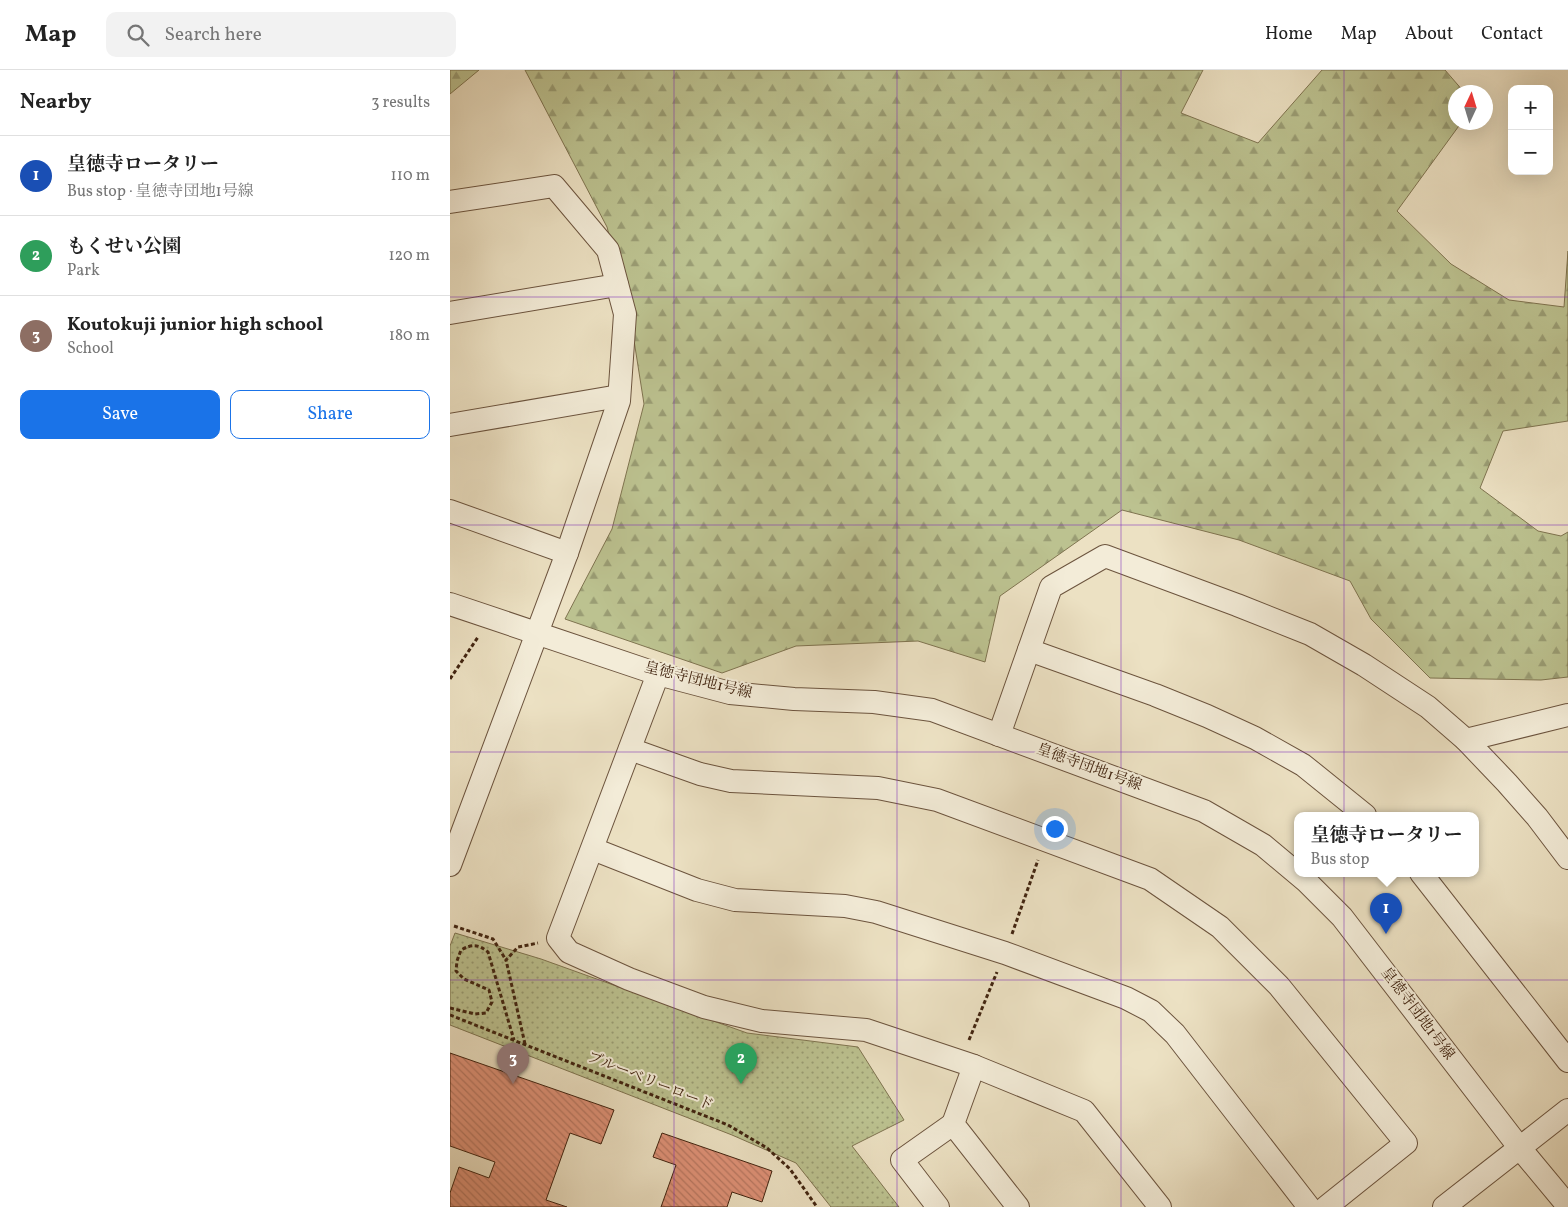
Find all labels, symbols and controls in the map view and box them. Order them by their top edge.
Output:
search box [106,12,456,57]
text: Map [25,18,76,52]
icon: search [124,21,152,49]
text: Search here [164,22,262,48]
text: Home [1265,22,1313,47]
text: Map [1341,22,1377,47]
text: About [1405,22,1453,47]
text: Contact [1481,22,1543,47]
north arrow [1448,85,1493,130]
map controls [1508,85,1553,175]
button: + [1508,85,1553,130]
text: Nearby [20,88,91,117]
text: 3 results [371,92,430,114]
button: − [1508,130,1553,175]
text: 皇徳寺ロータリー [67,152,219,178]
text: 1 [33,165,39,187]
text: 110 m [391,165,430,187]
text: Bus stop · 皇徳寺団地1号線 [67,181,254,203]
text: もくせい公園 [67,234,181,260]
text: 2 [32,245,40,267]
text: 120 m [388,245,430,267]
text: Park [67,260,100,282]
text: Koutokuji junior high school [67,312,323,338]
text: 3 [32,325,40,347]
text: 180 m [389,325,430,347]
text: School [67,338,114,360]
button: Save [20,390,220,439]
button: Share [230,390,430,439]
street label: 皇徳寺団地1号線 [642,657,754,705]
street label: 皇徳寺団地1号線 [1033,739,1145,797]
popup [1294,812,1479,877]
your location [1042,816,1068,842]
text: 皇徳寺ロータリー [1310,823,1463,849]
text: Bus stop [1310,849,1370,871]
pin: 1 [1370,893,1402,934]
street label: 皇徳寺団地1号線 [1375,963,1459,1065]
pin: 3 [497,1043,529,1084]
pin: 2 [725,1043,757,1084]
street label: ブルーベリーロード [584,1047,716,1117]

